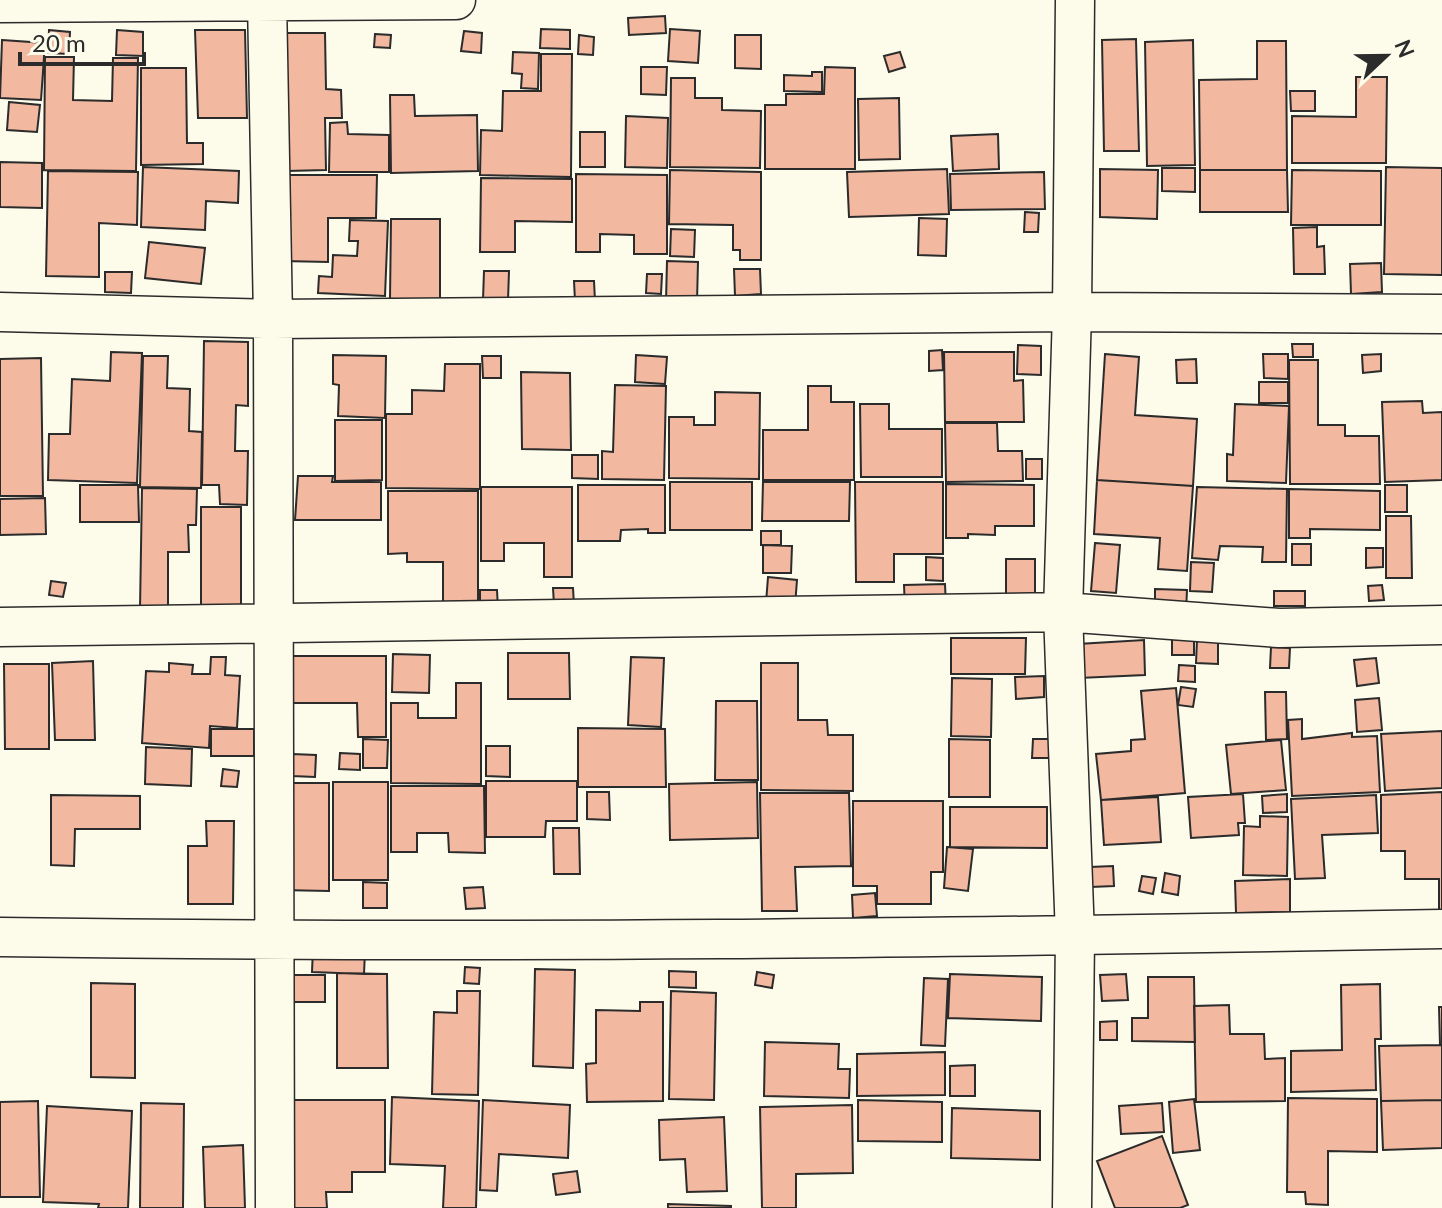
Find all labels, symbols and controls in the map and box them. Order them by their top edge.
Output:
scale bar [20,16,144,66]
north arrow [1346,16,1426,96]
text: 20 m [32,28,86,57]
text: N [1389,35,1421,61]

